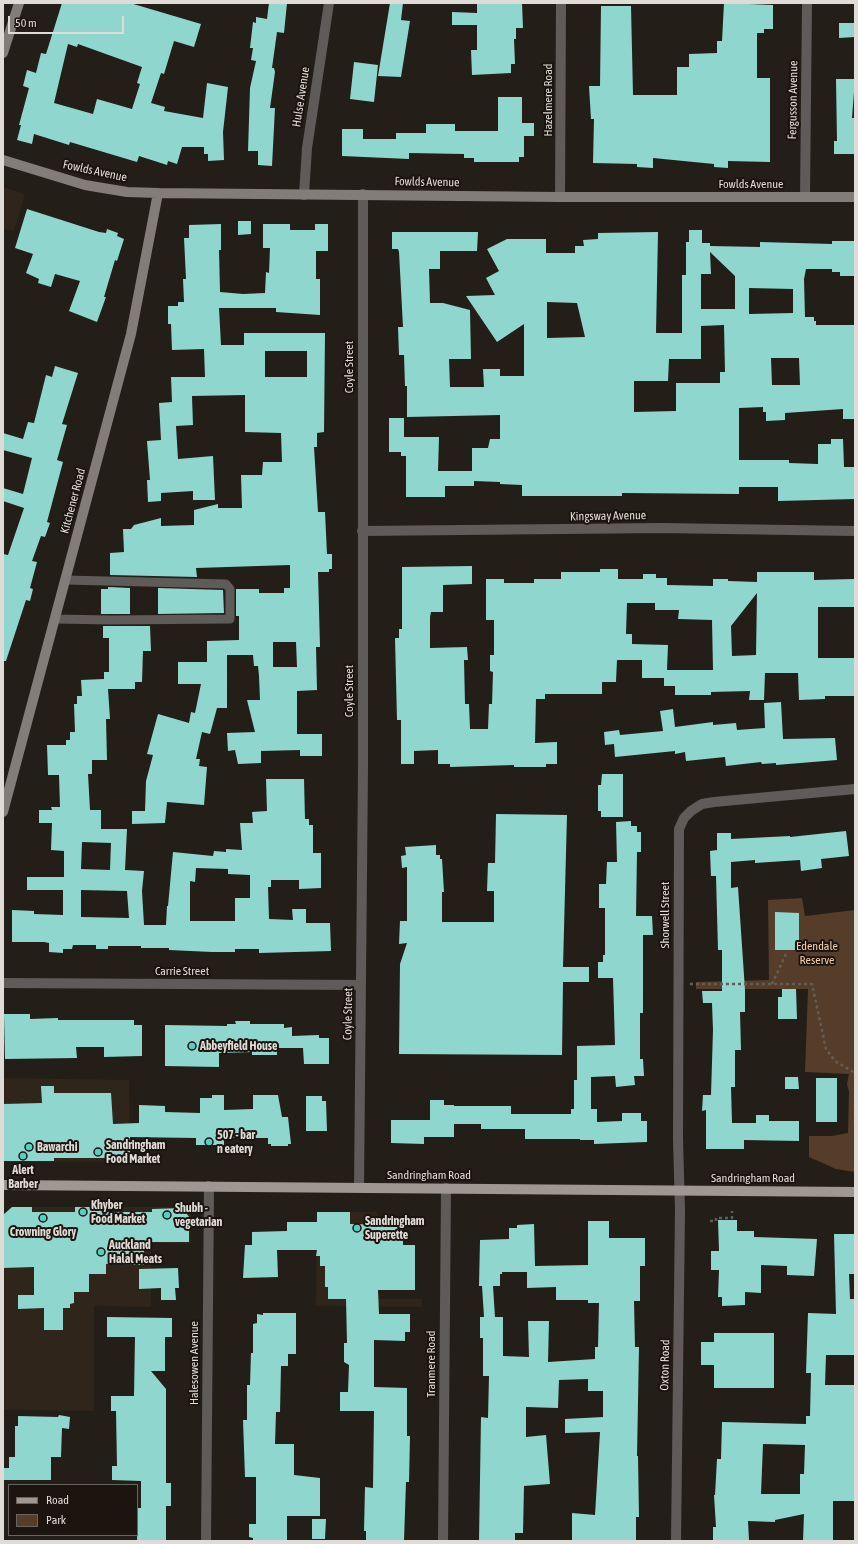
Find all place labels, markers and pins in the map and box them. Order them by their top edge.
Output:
place label: Abbeyfield House [200,1039,278,1053]
marker: Abbeyfield House [187,1041,197,1051]
place label: 507 - bar n eatery [217,1128,255,1156]
marker: 507 - bar n eatery [204,1137,214,1147]
place label: Sandringham Food Market [106,1138,165,1166]
place label: Bawarchi [37,1140,77,1154]
marker: Bawarchi [24,1142,34,1152]
marker: Sandringham Food Market [93,1147,103,1157]
marker: Alert Barber [18,1151,28,1161]
place label: Alert Barber [8,1163,38,1191]
place label: Khyber Food Market [91,1198,145,1226]
place label: Shubh - vegetarian [175,1201,222,1229]
marker: Khyber Food Market [78,1207,88,1217]
marker: Shubh - vegetarian [162,1210,172,1220]
marker: Crowning Glory [38,1213,48,1223]
place label: Sandringham Superette [365,1214,424,1242]
marker: Sandringham Superette [352,1223,362,1233]
place label: Crowning Glory [10,1225,76,1239]
place label: Auckland Halal Meats [109,1238,162,1266]
marker: Auckland Halal Meats [96,1247,106,1257]

